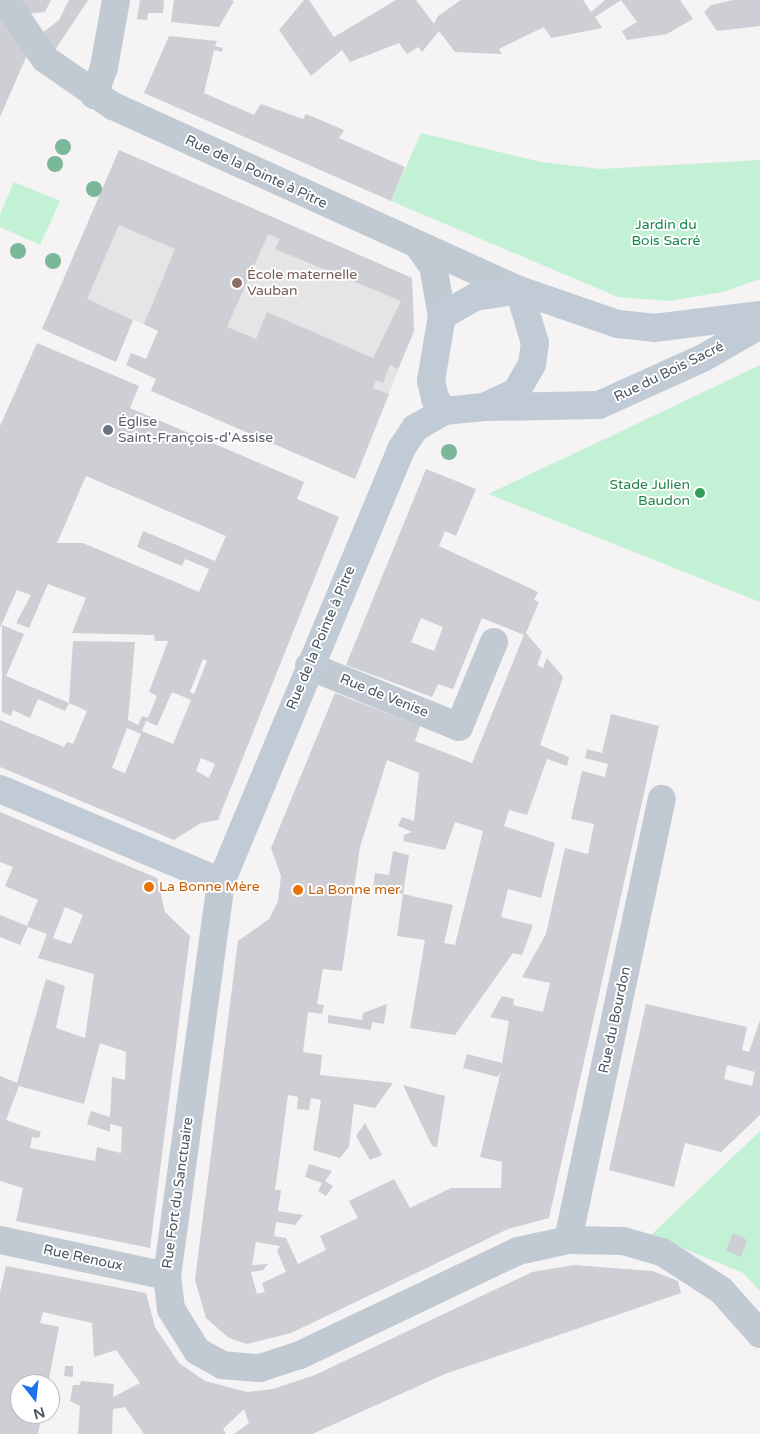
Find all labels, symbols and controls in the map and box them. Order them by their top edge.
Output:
street label: Rue de la Pointe à Pitre [182,132,330,212]
park label: Jardin du Bois Sacré [631,217,701,250]
place label: École maternelle Vauban [247,267,357,300]
marker: École maternelle Vauban [231,277,243,289]
street label: Rue du Bois Sacré [611,338,727,406]
place label: Église Saint-François-d'Assise [118,414,273,447]
marker: Église Saint-François-d'Assise [102,424,114,436]
place label: Stade Julien Baudon [610,477,690,510]
marker: Stade Julien Baudon [694,487,706,499]
street label: Rue de la Pointe à Pitre [283,564,359,712]
street label: Rue de Venise [337,671,431,721]
place label: La Bonne Mère [159,879,260,895]
marker: La Bonne Mère [143,881,155,893]
place label: La Bonne mer [308,882,400,898]
marker: La Bonne mer [292,884,304,896]
street label: Rue du Bourdon [595,965,635,1075]
street label: Rue Fort du Sanctuaire [159,1116,197,1270]
street label: Rue Renoux [42,1241,124,1275]
north arrow [10,1374,60,1424]
text: N [31,1403,47,1423]

